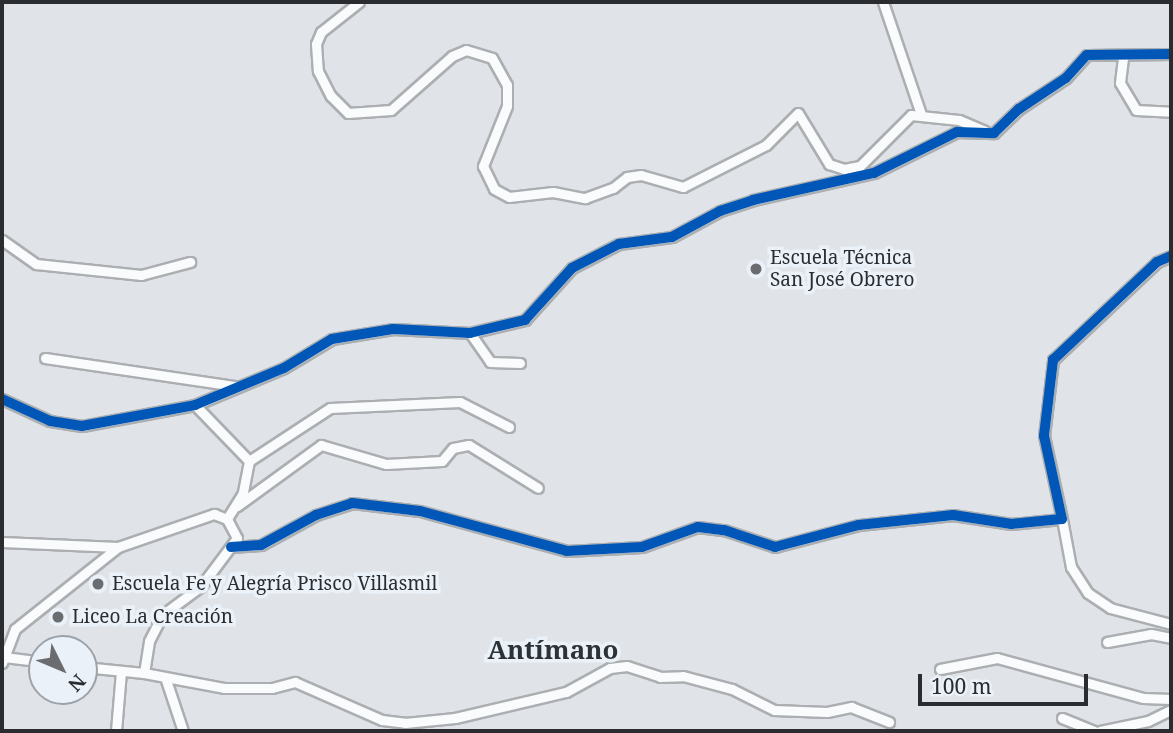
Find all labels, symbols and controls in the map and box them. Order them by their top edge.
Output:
place label: Escuela Técnica San José Obrero [770,247,914,291]
marker: Escuela Técnica San José Obrero [748,261,764,277]
place label: Escuela Fe y Alegría Prisco Villasmil [112,573,437,595]
marker: Escuela Fe y Alegría Prisco Villasmil [90,576,106,592]
place label: Liceo La Creación [72,606,233,628]
marker: Liceo La Creación [50,609,66,625]
district label: Antímano [487,634,619,666]
north arrow [28,635,98,705]
scale bar [921,660,1091,704]
text: N [62,669,92,697]
text: 100 m [931,672,992,700]

